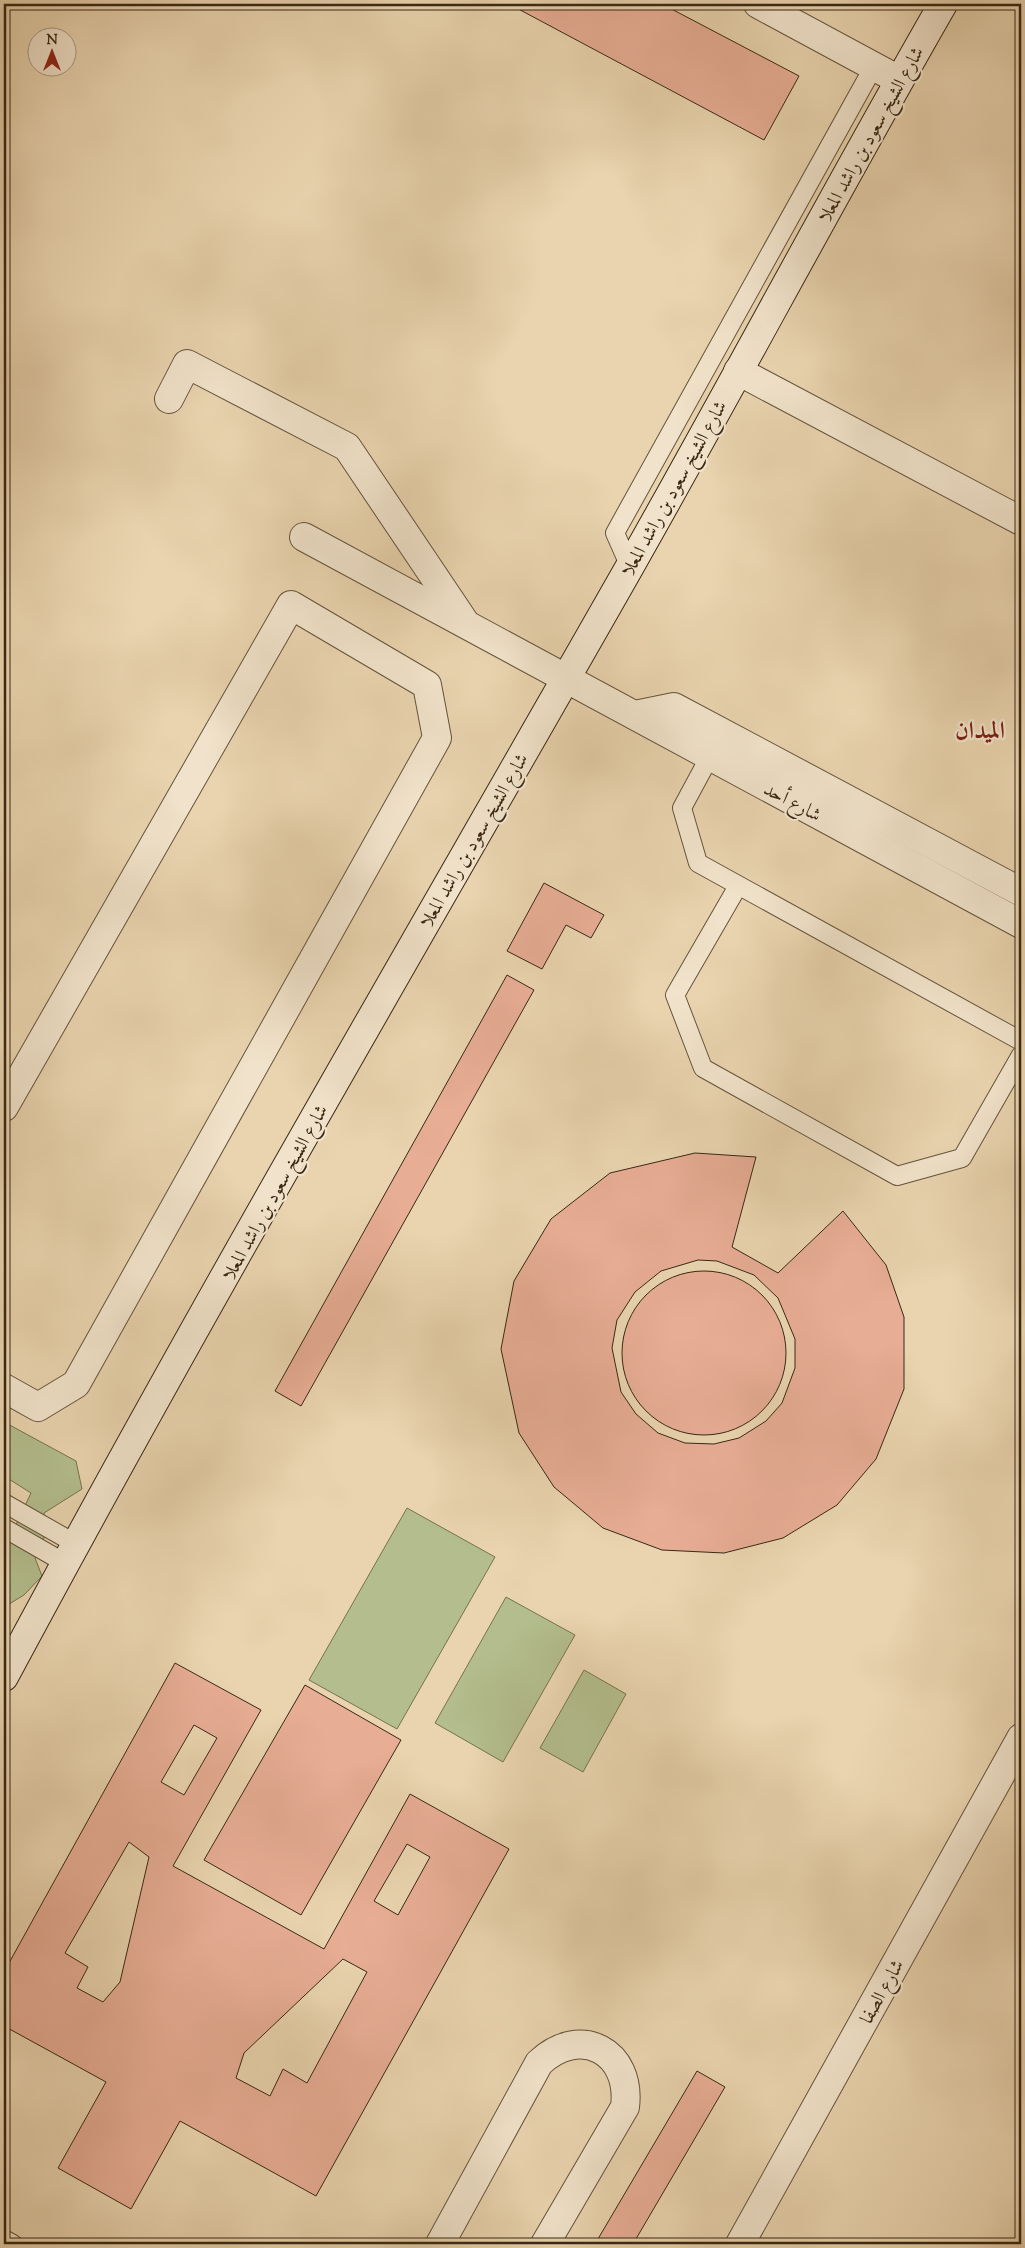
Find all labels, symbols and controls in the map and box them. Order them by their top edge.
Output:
north arrow [28,28,78,78]
text: N [46,31,58,51]
street label: شارع الشيخ سعود بن راشد المعلا [812,42,934,229]
street label: شارع الشيخ سعود بن راشد المعلا [615,396,737,583]
district label: الميدان [955,715,1005,749]
street label: شارع الشيخ سعود بن راشد المعلا [414,749,538,935]
street label: شارع أحد [758,776,826,830]
street label: شارع الشيخ سعود بن راشد المعلا [216,1100,338,1287]
street label: شارع الصفا [854,1955,912,2029]

